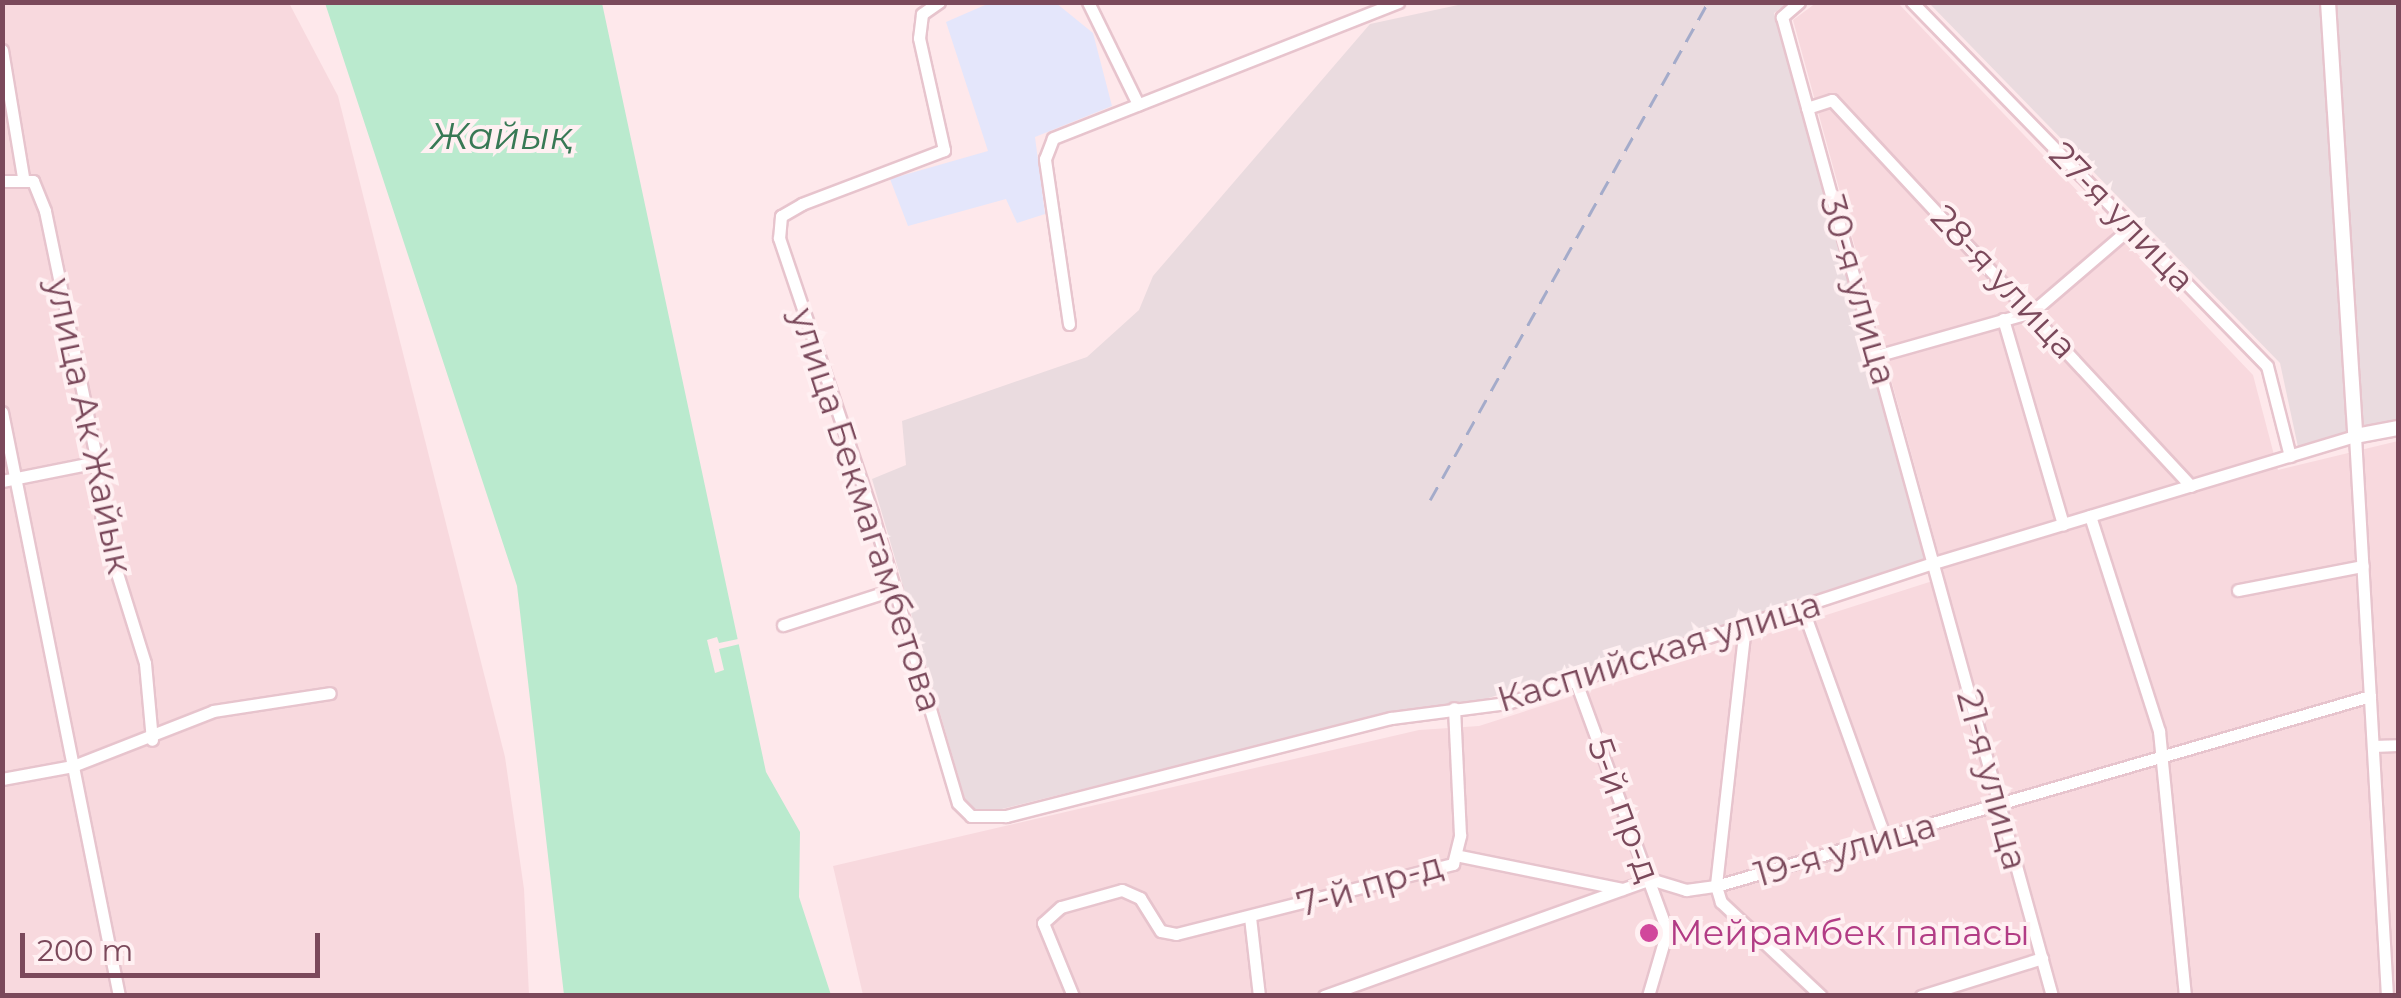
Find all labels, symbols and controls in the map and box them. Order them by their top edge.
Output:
water label: Жайық [430,113,574,159]
street label: 27-я улица [2041,134,2203,300]
street label: 30-я улица [1811,190,1905,390]
street label: 28-я улица [1922,197,2086,367]
street label: улица Ак Жайык [37,274,141,578]
street label: улица Бекмагамбетова [781,303,951,717]
street label: Каспийская улица [1492,583,1826,721]
street label: 21-я улица [1948,685,2036,875]
street label: 5-й пр-д [1579,732,1669,888]
street label: 19-я улица [1750,804,1940,896]
street label: 7-й пр-д [1292,844,1448,926]
place label: Мейрамбек папасы [1669,912,2030,954]
scale bar [25,913,325,975]
marker: Мейрамбек папасы [1638,922,1660,944]
text: 200 m [37,932,133,969]

